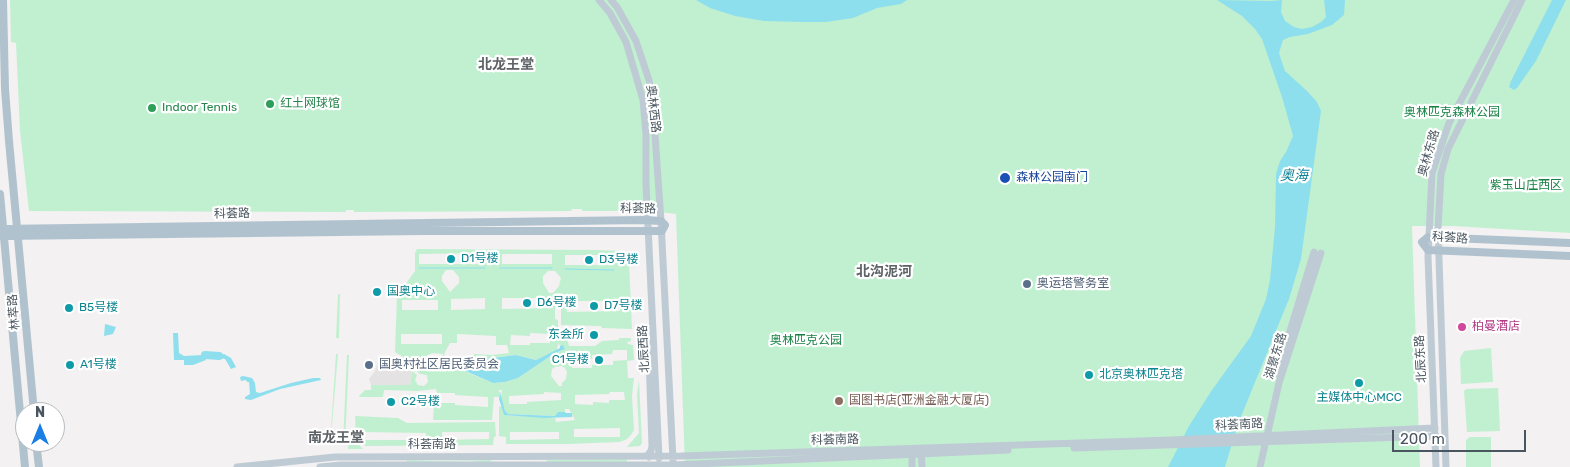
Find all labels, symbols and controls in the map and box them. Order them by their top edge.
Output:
district label: 北龙王堂 [478,57,534,73]
street label: 奥林西路 [643,84,663,134]
place label: 红土网球馆 [280,97,340,111]
marker: 红土网球馆 [264,98,276,110]
place label: Indoor Tennis [162,101,237,115]
marker: Indoor Tennis [146,102,158,114]
park label: 奥林匹克森林公园 [1404,106,1500,120]
street label: 奥林东路 [1415,128,1443,178]
water label: 奥海 [1280,168,1308,184]
marker: 森林公园南门 [998,171,1012,185]
place label: 森林公园南门 [1016,171,1088,185]
park label: 紫玉山庄西区 [1490,179,1562,193]
street label: 科荟路 [620,201,656,217]
street label: 科荟路 [214,206,250,222]
street label: 科荟路 [1432,230,1468,246]
place label: D1号楼 [461,252,498,266]
marker: D1号楼 [445,253,457,265]
place label: D3号楼 [599,253,638,267]
marker: D3号楼 [583,254,595,266]
district label: 北沟泥河 [856,264,912,280]
place label: 奥运塔警务室 [1037,277,1109,291]
marker: 奥运塔警务室 [1021,278,1033,290]
place label: 国奥中心 [387,285,435,299]
marker: 国奥中心 [371,286,383,298]
street label: 林萃路 [5,293,23,331]
place label: D6号楼 [537,296,577,310]
marker: D6号楼 [521,297,533,309]
place label: D7号楼 [604,299,642,313]
marker: D7号楼 [588,300,600,312]
place label: B5号楼 [79,301,118,315]
marker: B5号楼 [63,302,75,314]
place label: 柏曼酒店 [1472,320,1520,334]
marker: 柏曼酒店 [1456,321,1468,333]
street label: 北辰西路 [636,325,652,373]
place label: 东会所 [548,328,584,342]
marker: 东会所 [588,329,600,341]
street label: 湖景东路 [1262,331,1290,381]
park label: 奥林匹克公园 [770,334,842,348]
street label: 北辰东路 [1413,335,1429,383]
place label: C1号楼 [552,353,589,367]
marker: C1号楼 [593,354,605,366]
place label: A1号楼 [80,358,117,372]
place label: 国奥村社区居民委员会 [379,358,499,372]
marker: A1号楼 [64,359,76,371]
marker: 国奥村社区居民委员会 [363,359,375,371]
place label: 北京奥林匹克塔 [1099,368,1183,382]
marker: 北京奥林匹克塔 [1083,369,1095,381]
marker: 主媒体中心MCC [1353,377,1365,389]
place label: 主媒体中心MCC [1316,391,1402,405]
place label: 国图书店(亚洲金融大厦店) [849,394,989,408]
place label: C2号楼 [401,395,440,409]
marker: 国图书店(亚洲金融大厦店) [833,395,845,407]
marker: C2号楼 [385,396,397,408]
north arrow [15,402,65,452]
text: N [35,404,45,421]
street label: 科荟南路 [1215,417,1263,433]
scale bar [1395,420,1529,452]
district label: 南龙王堂 [308,430,364,446]
text: 200 m [1400,430,1445,448]
street label: 科荟南路 [811,432,859,448]
street label: 科荟南路 [408,438,456,452]

